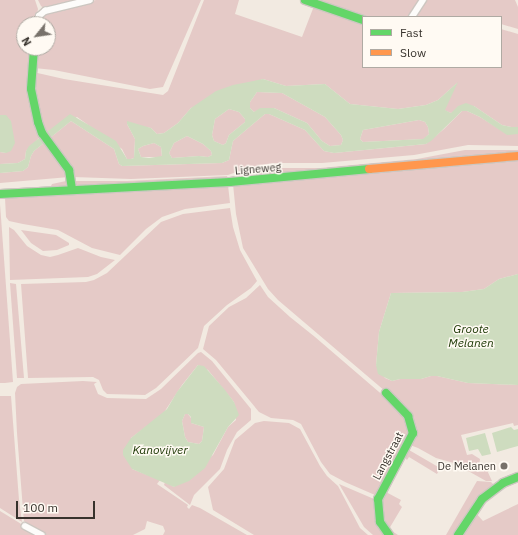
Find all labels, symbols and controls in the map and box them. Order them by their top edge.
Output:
north arrow [16,16,56,56]
legend [362,16,502,68]
text: Fast [400,25,423,40]
text: N [18,35,35,48]
text: Slow [400,45,426,60]
street label: Ligneweg [234,160,282,178]
water label: Groote Melanen [448,322,494,350]
street label: Langstraat [370,430,406,482]
water label: Kanovijver [132,443,188,457]
place label: De Melanen [438,459,496,473]
marker: De Melanen [499,461,509,471]
scale bar [18,493,97,519]
text: 100 m [23,500,58,515]

